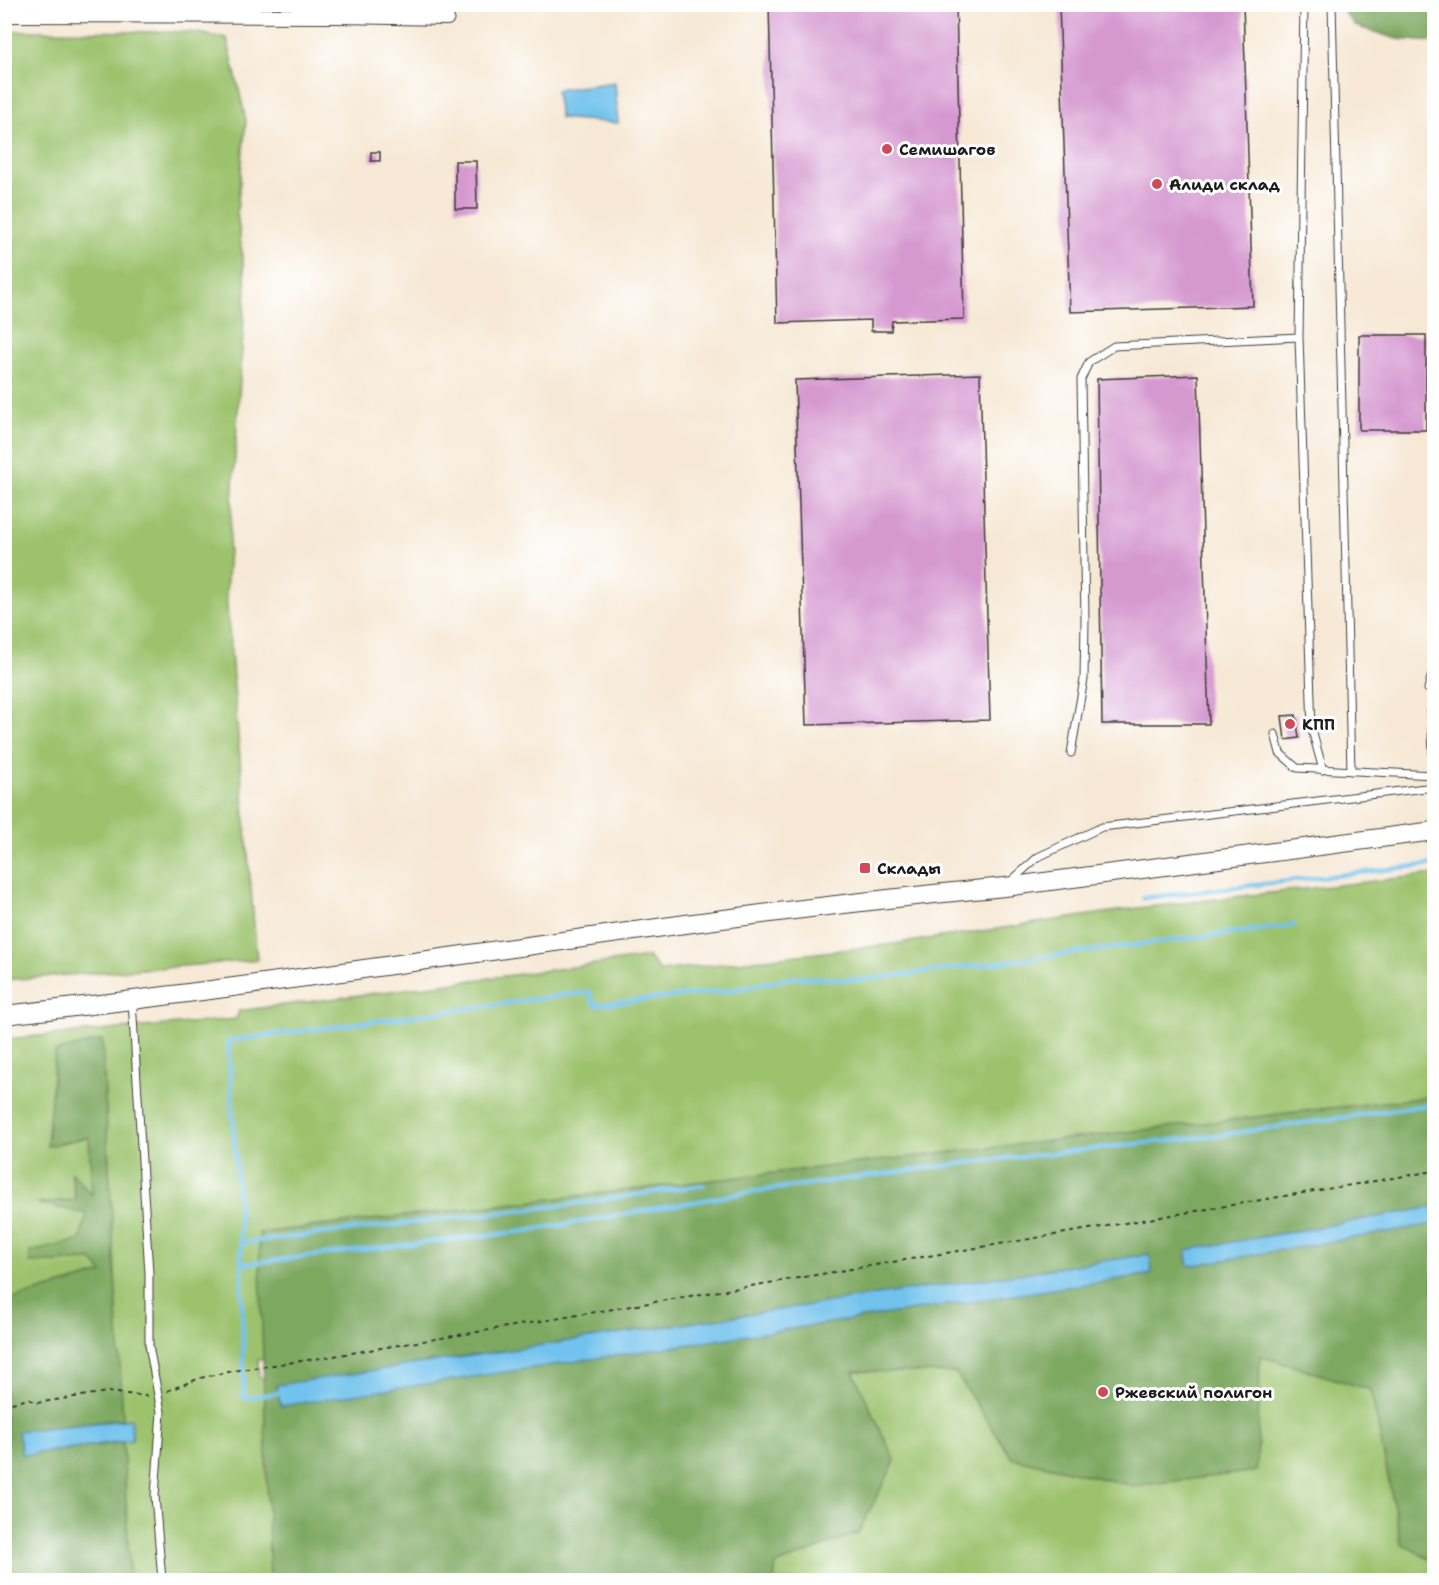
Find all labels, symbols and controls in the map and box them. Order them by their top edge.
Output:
place label: Семишагов [899,139,995,160]
marker: Семишагов [880,142,894,156]
place label: Алиди склад [1169,174,1281,195]
marker: Алиди склад [1150,177,1164,191]
place label: КПП [1302,714,1335,735]
marker: КПП [1283,717,1297,731]
place label: Склады [877,858,941,879]
marker: Склады [858,861,872,875]
place label: Ржевский полигон [1115,1382,1272,1403]
marker: Ржевский полигон [1096,1385,1110,1399]

